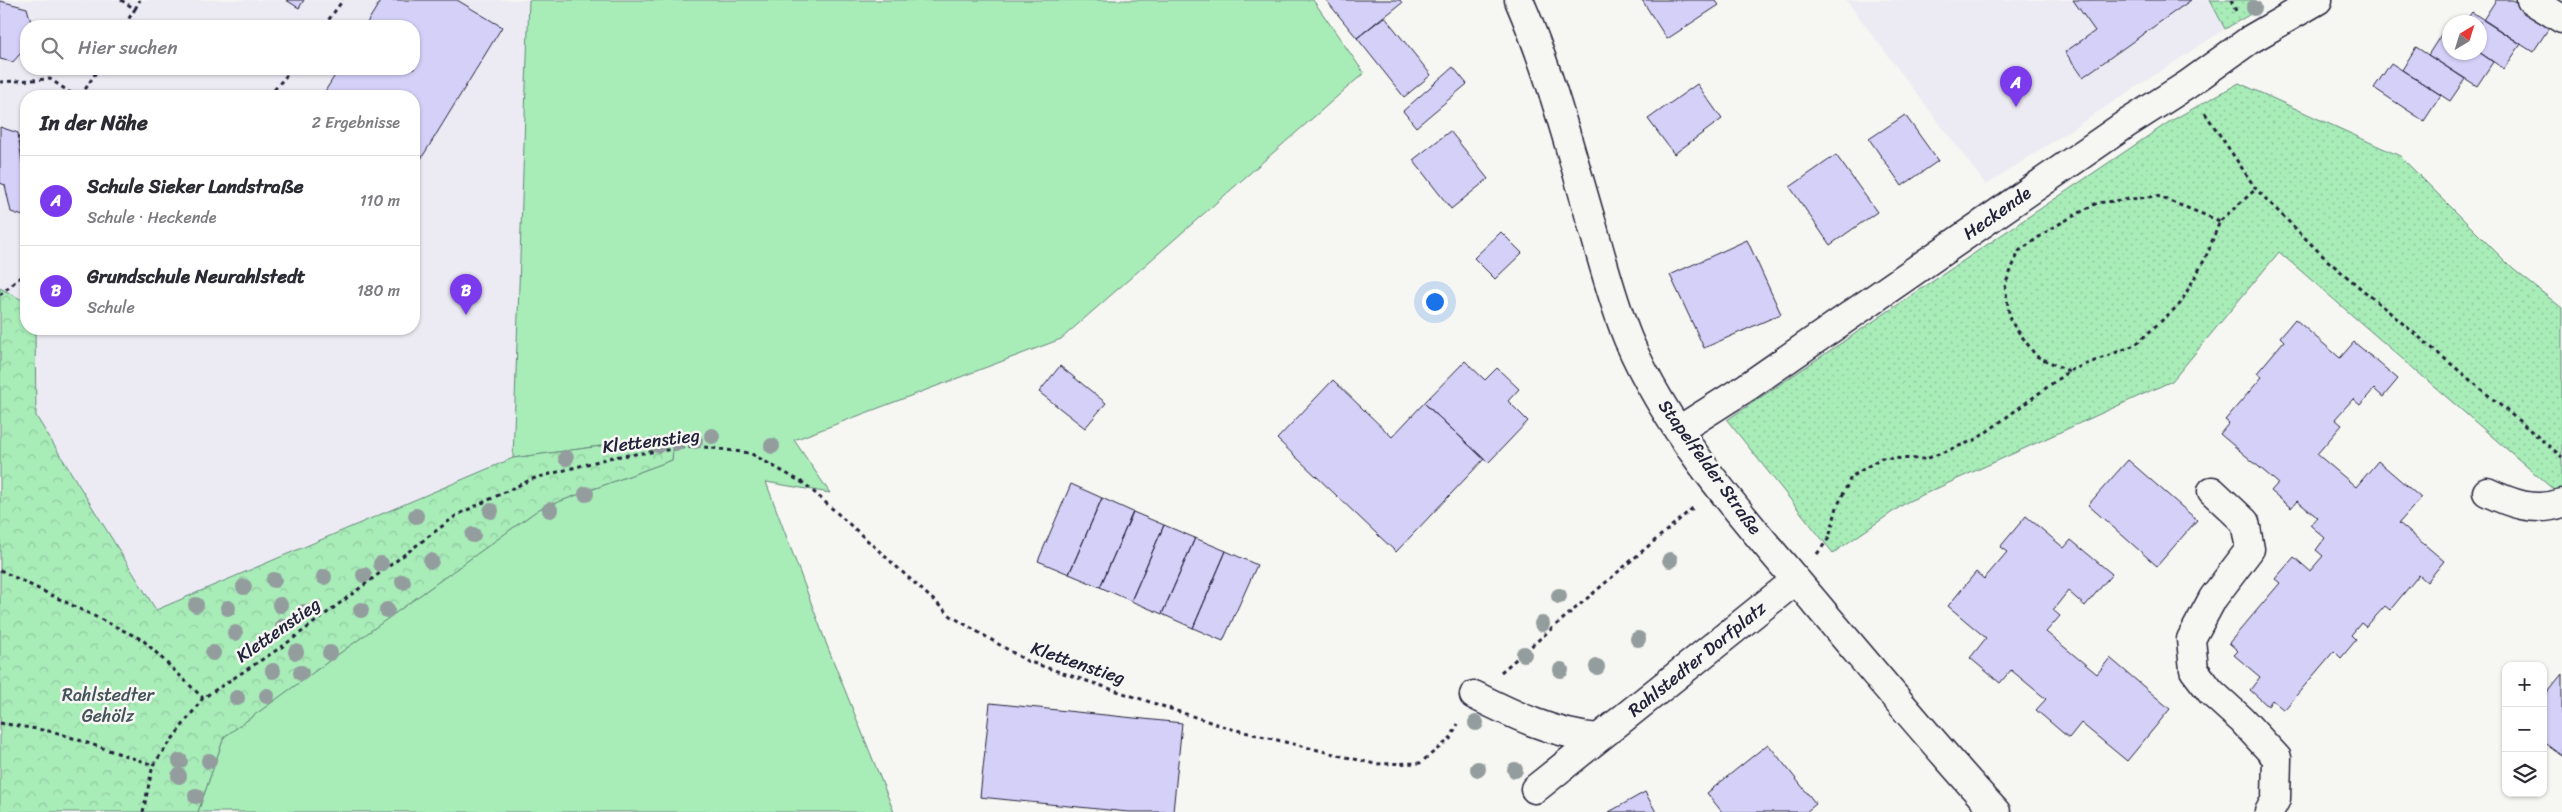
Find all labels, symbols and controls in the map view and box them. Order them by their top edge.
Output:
north arrow [2442,15,2487,60]
search box [20,20,420,75]
text: Hier suchen [78,31,178,64]
icon: search [38,34,66,62]
pin: A [2000,66,2032,107]
text: In der Nähe [40,104,148,142]
text: 2 Ergebnisse [312,108,400,137]
text: Schule Sieker Landstraße [87,170,303,203]
street label: Heckende [1956,177,2038,248]
text: A [51,186,61,215]
text: 110 m [360,186,400,215]
text: Schule · Heckende [87,203,216,232]
text: Grundschule Neurahlstedt [87,260,305,293]
pin: B [450,274,482,315]
text: B [51,276,61,305]
text: 180 m [357,276,400,305]
your location [1422,289,1448,315]
text: Schule [87,293,135,322]
street label: Stapelfelder Straße [1650,392,1771,542]
street label: Klettenstieg [601,419,701,463]
street label: Klettenstieg [229,589,327,671]
street label: Rahlstedter Dorfplatz [1620,592,1774,725]
street label: Klettenstieg [1027,632,1129,694]
map controls [2502,662,2547,797]
button: + [2502,662,2547,707]
park label: Rahlstedter Gehölz [62,679,156,732]
button: − [2502,707,2547,752]
button: layers [2502,752,2547,797]

